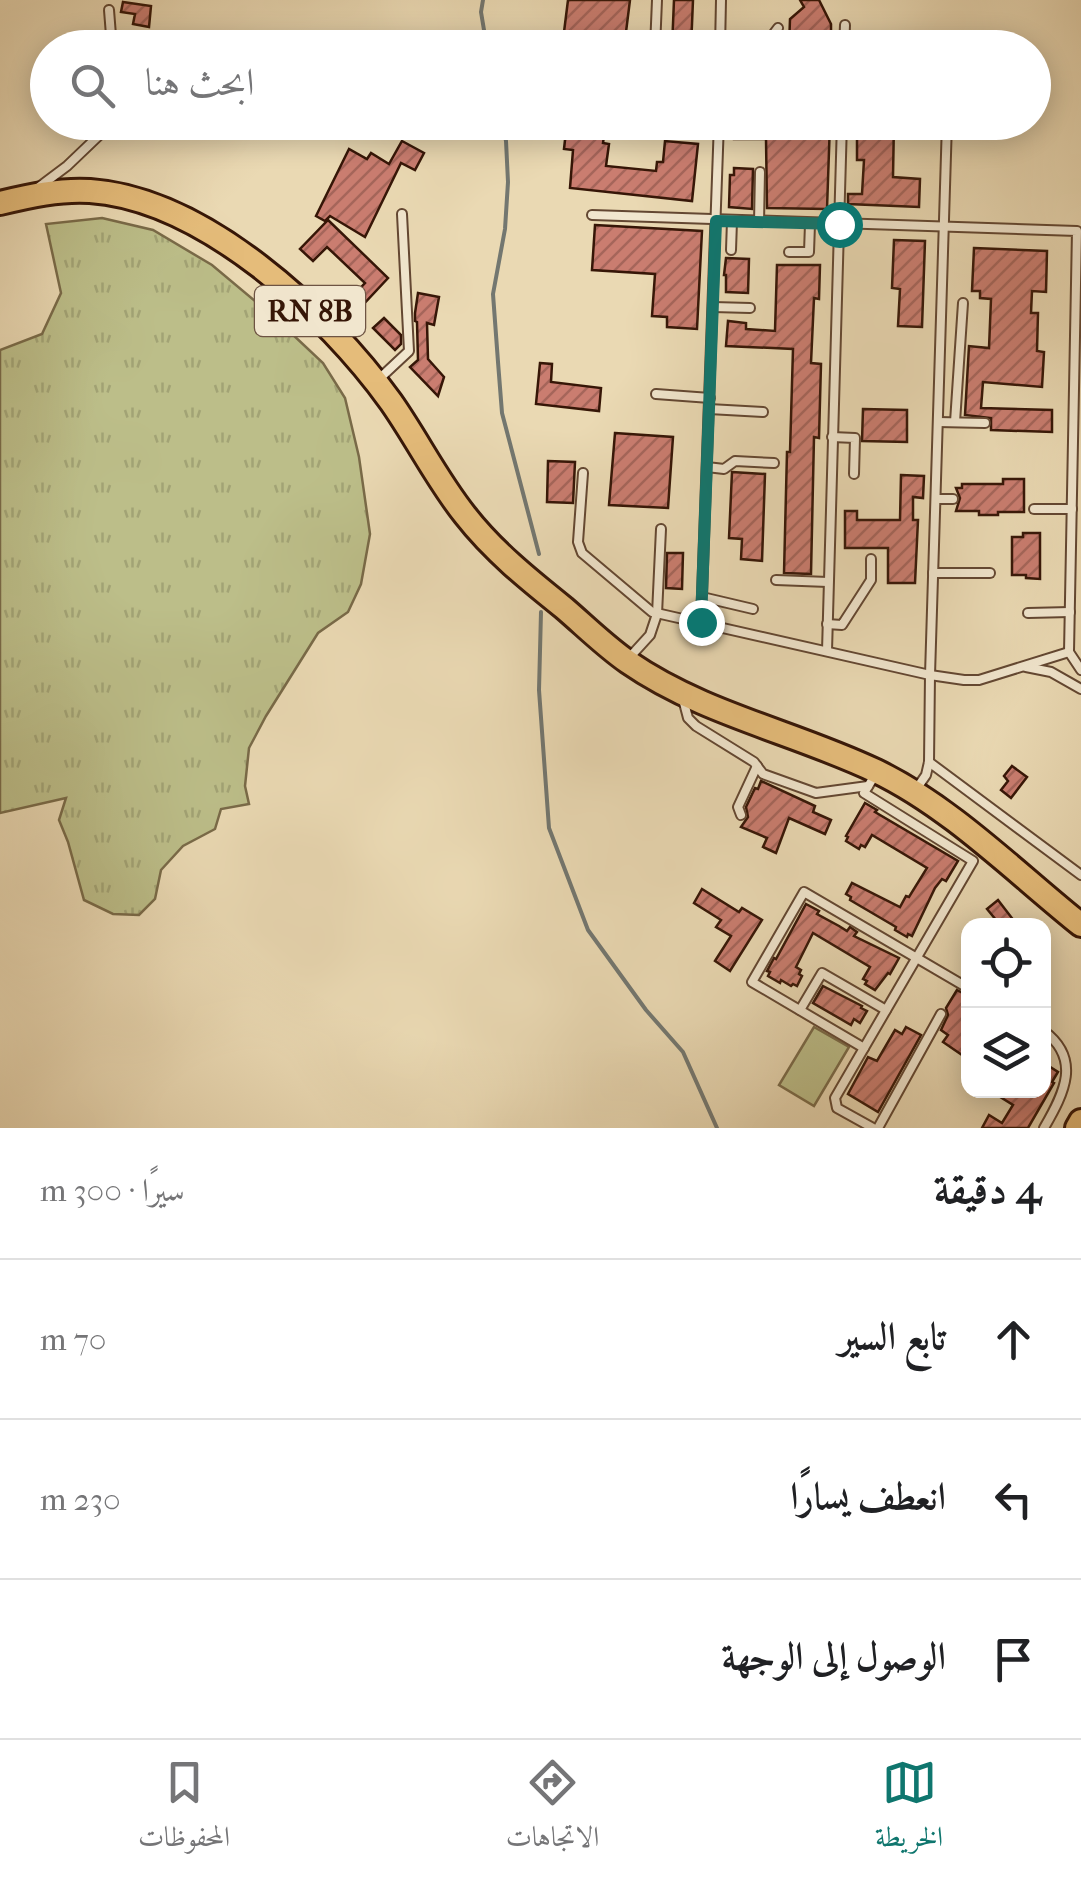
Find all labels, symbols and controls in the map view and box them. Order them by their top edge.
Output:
search box [30,30,1051,140]
icon: search [65,58,120,113]
text: ابحث هنا [145,60,255,105]
route start [817,202,863,248]
road number: RN 8B [255,286,365,336]
route end [679,600,725,646]
map controls [961,918,1051,1098]
button: locate [961,918,1051,1008]
button: layers [961,1008,1051,1098]
text: 4 دقيقة [934,1165,1041,1214]
text: سيرًا · 300 m [40,1172,185,1209]
icon: ahead [986,1312,1041,1367]
text: تابع السير [839,1314,946,1359]
text: 70 m [40,1321,106,1358]
icon: left [986,1472,1041,1527]
text: انعطف يسارًا [790,1474,946,1519]
text: 230 m [40,1481,121,1518]
icon: arrive [986,1632,1041,1687]
text: الوصول إلى الوجهة [722,1634,946,1679]
tab: المحفوظات [138,1755,230,1864]
tab: الاتجاهات [506,1755,599,1864]
tab: الخريطة [875,1755,943,1864]

